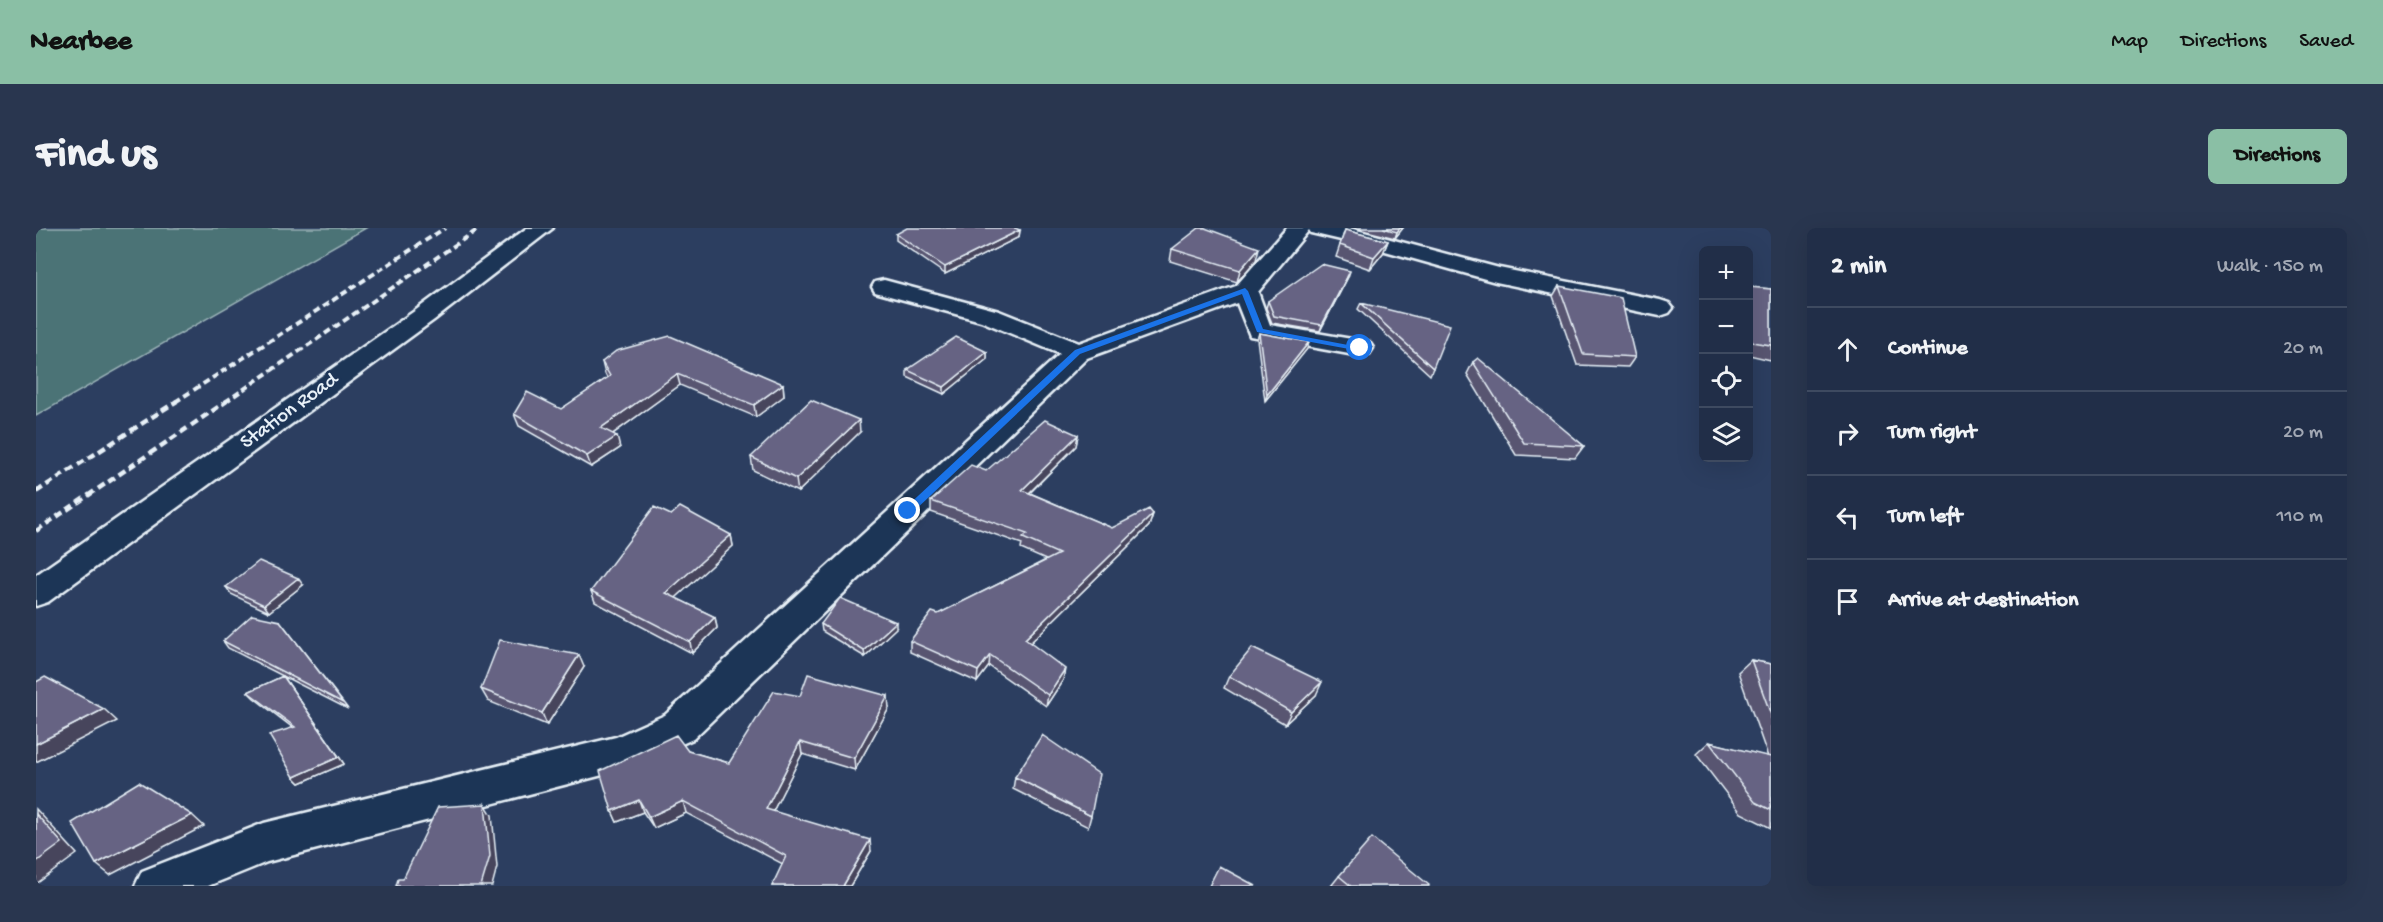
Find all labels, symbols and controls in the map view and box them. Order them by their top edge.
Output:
text: Nearbee [30,26,132,59]
text: Map [2111,30,2148,55]
text: Directions [2181,30,2266,55]
text: Saved [2299,30,2353,55]
button: Directions [2208,129,2347,184]
text: Find us [36,132,156,181]
map controls [1699,246,1753,462]
button: + [1699,246,1753,300]
text: 2 min [1831,252,1886,283]
text: Walk · 150 m [2217,256,2323,279]
button: − [1699,300,1753,354]
icon: ahead [1831,333,1864,366]
route start [1346,334,1372,360]
text: Continue [1888,336,1968,362]
text: 20 m [2283,338,2323,361]
button: locate [1699,354,1753,408]
street label: Station Road [236,367,345,456]
button: layers [1699,408,1753,462]
icon: right [1831,417,1864,450]
text: Turn right [1888,420,1976,446]
text: 20 m [2283,422,2323,445]
route end [894,497,920,523]
icon: left [1831,501,1864,534]
text: Turn left [1888,504,1962,530]
text: 110 m [2277,506,2323,529]
icon: arrive [1831,585,1864,618]
text: Arrive at destination [1888,588,2078,614]

